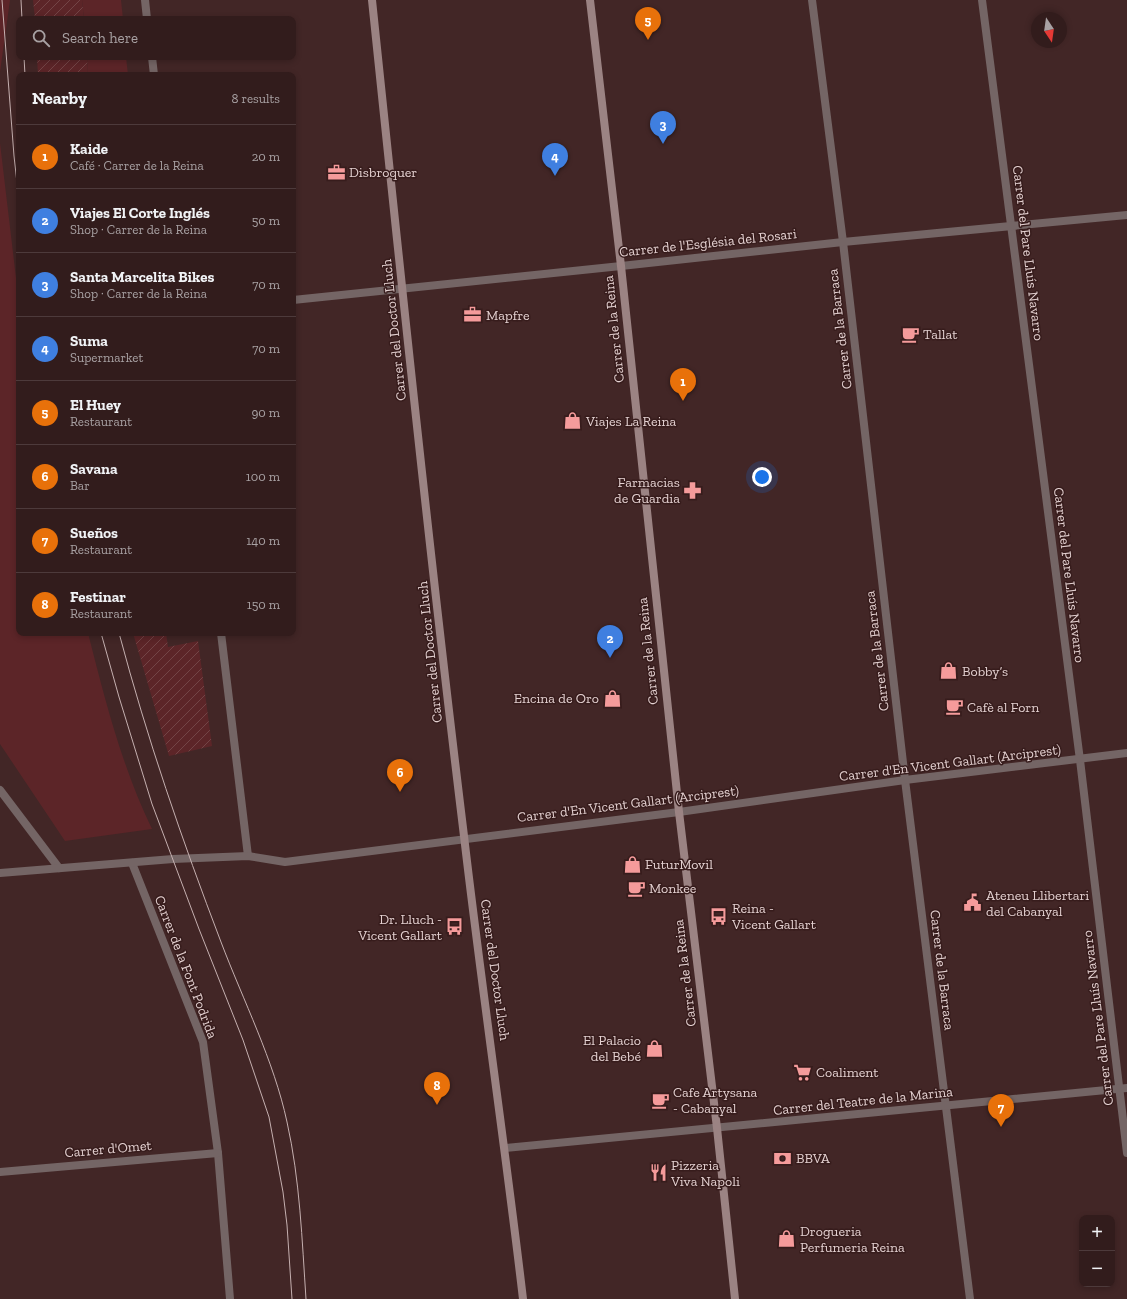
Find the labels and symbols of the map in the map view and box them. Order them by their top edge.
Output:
pin: 5 [635,7,661,40]
north arrow [1031,12,1067,48]
pin: 3 [650,111,676,144]
pin: 4 [542,143,568,176]
office icon: Disbroquer [326,162,346,182]
place label: Disbroquer [349,164,417,181]
street label: Carrer del Pare Lluís Navarro [1009,165,1047,341]
street label: Carrer de l'Església del Rosari [618,225,798,261]
street label: Carrer del Doctor Lluch [378,258,410,402]
street label: Carrer de la Barraca [824,268,856,390]
street label: Carrer de la Reina [600,274,628,384]
office icon: Mapfre [463,305,483,325]
place label: Mapfre [486,307,530,324]
cafe icon: Tallat [900,324,920,344]
place label: Tallat [923,326,958,343]
pin: 1 [670,368,696,401]
shop icon: Viajes La Reina [563,411,583,431]
place label: Viajes La Reina [585,413,676,430]
your location [752,467,772,487]
place label: Farmacias de Guardia [614,474,680,507]
pharmacy icon: Farmacias de Guardia [683,480,703,500]
street label: Carrer del Pare Lluís Navarro [1050,487,1088,663]
street label: Carrer del Doctor Lluch [414,580,446,724]
street label: Carrer de la Barraca [861,590,893,712]
street label: Carrer de la Reina [634,596,662,706]
pin: 2 [597,625,623,658]
shop icon: Bobby’s [939,661,959,681]
place label: Bobby’s [962,663,1008,680]
shop icon: Encina de Oro [602,688,622,708]
place label: Encina de Oro [514,690,599,707]
cafe icon: Cafè al Forn [944,697,964,717]
place label: Cafè al Forn [967,699,1039,716]
street label: Carrer d'En Vicent Gallart (Arciprest) [838,741,1062,785]
pin: 6 [387,759,413,792]
street label: Carrer d'En Vicent Gallart (Arciprest) [516,782,740,826]
shop icon: FuturMovil [622,854,642,874]
place label: FuturMovil [645,856,713,873]
cafe icon: Monkee [626,878,646,898]
place label: Monkee [649,880,697,897]
place label: Ateneu Llibertari del Cabanyal [986,887,1089,920]
street label: Carrer de la Font Podrida [151,893,221,1041]
public building icon: Ateneu Llibertari del Cabanyal [963,893,983,913]
street label: Carrer del Doctor Lluch [477,898,513,1042]
place label: Reina - Vicent Gallart [731,900,817,933]
bus stop icon: Reina - Vicent Gallart [709,906,729,926]
street label: Carrer de la Barraca [926,909,958,1031]
place label: Dr. Lluch - Vicent Gallart [357,911,443,944]
bus stop icon: Dr. Lluch - Vicent Gallart [445,917,465,937]
street label: Carrer de la Reina [670,918,700,1028]
street label: Carrer del Pare Lluís Navarro [1079,930,1117,1106]
place label: El Palacio del Bebé [583,1032,641,1065]
shop icon: El Palacio del Bebé [644,1038,664,1058]
supermarket icon: Coaliment [793,1062,813,1082]
place label: Coaliment [816,1064,879,1081]
pin: 8 [424,1072,450,1105]
street label: Carrer del Teatre de la Marina [772,1083,954,1119]
place label: Cafe Artysana - Cabanyal [673,1084,758,1117]
cafe icon: Cafe Artysana - Cabanyal [650,1090,670,1110]
pin: 7 [988,1094,1014,1127]
street label: Carrer d'Omet [64,1137,153,1161]
bank icon: BBVA [773,1148,793,1168]
place label: BBVA [796,1150,831,1167]
place label: Pizzeria Viva Napoli [670,1157,740,1190]
restaurant icon: Pizzeria Viva Napoli [648,1163,668,1183]
place label: Drogueria Perfumeria Reina [800,1223,905,1256]
shop icon: Drogueria Perfumeria Reina [777,1229,797,1249]

